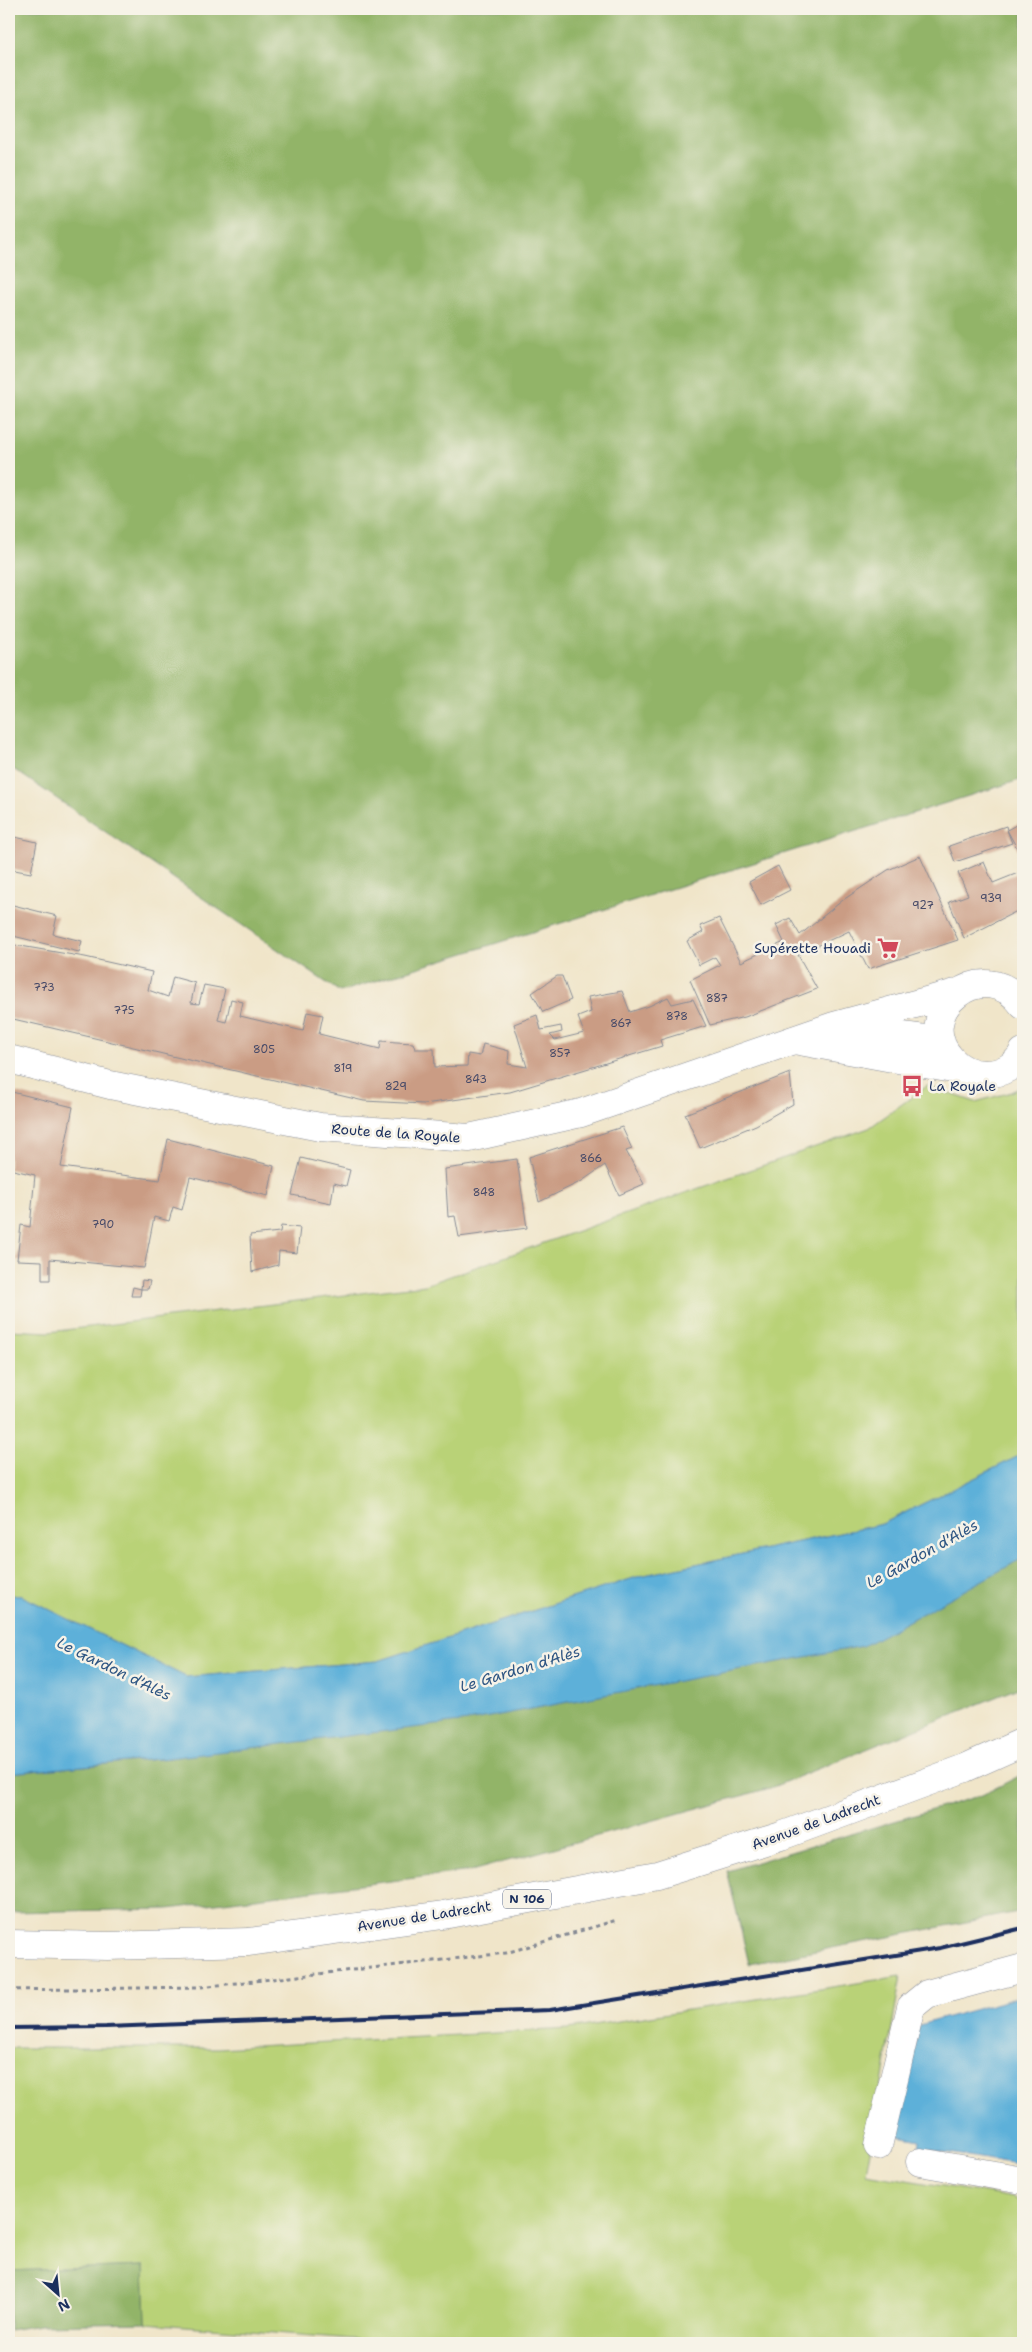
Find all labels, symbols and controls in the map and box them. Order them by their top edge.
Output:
house number: 939 [980,891,1002,906]
house number: 927 [912,898,934,913]
supermarket icon: Supérette Houadi [875,935,901,961]
place label: Supérette Houadi [754,939,871,957]
house number: 773 [33,980,55,995]
house number: 887 [706,991,728,1006]
house number: 775 [113,1003,135,1018]
house number: 878 [666,1009,688,1024]
house number: 867 [610,1016,632,1031]
house number: 805 [253,1042,275,1057]
house number: 857 [549,1046,571,1061]
house number: 819 [333,1061,353,1076]
house number: 843 [465,1072,487,1087]
bus stop icon: La Royale [899,1073,925,1099]
place label: La Royale [929,1077,996,1095]
house number: 829 [385,1079,407,1094]
street label: Route de la Royale [331,1120,461,1147]
house number: 866 [580,1151,602,1166]
house number: 848 [473,1185,495,1200]
house number: 790 [92,1217,114,1232]
water label: Le Gardon d'Alès [863,1515,981,1593]
water label: Le Gardon d'Alès [54,1633,174,1705]
water label: Le Gardon d'Alès [457,1641,583,1697]
street label: Avenue de Ladrecht [749,1790,883,1854]
road number: N 106 [503,1890,551,1908]
street label: Avenue de Ladrecht [356,1897,492,1935]
north arrow [32,2270,82,2320]
text: N [55,2295,73,2316]

